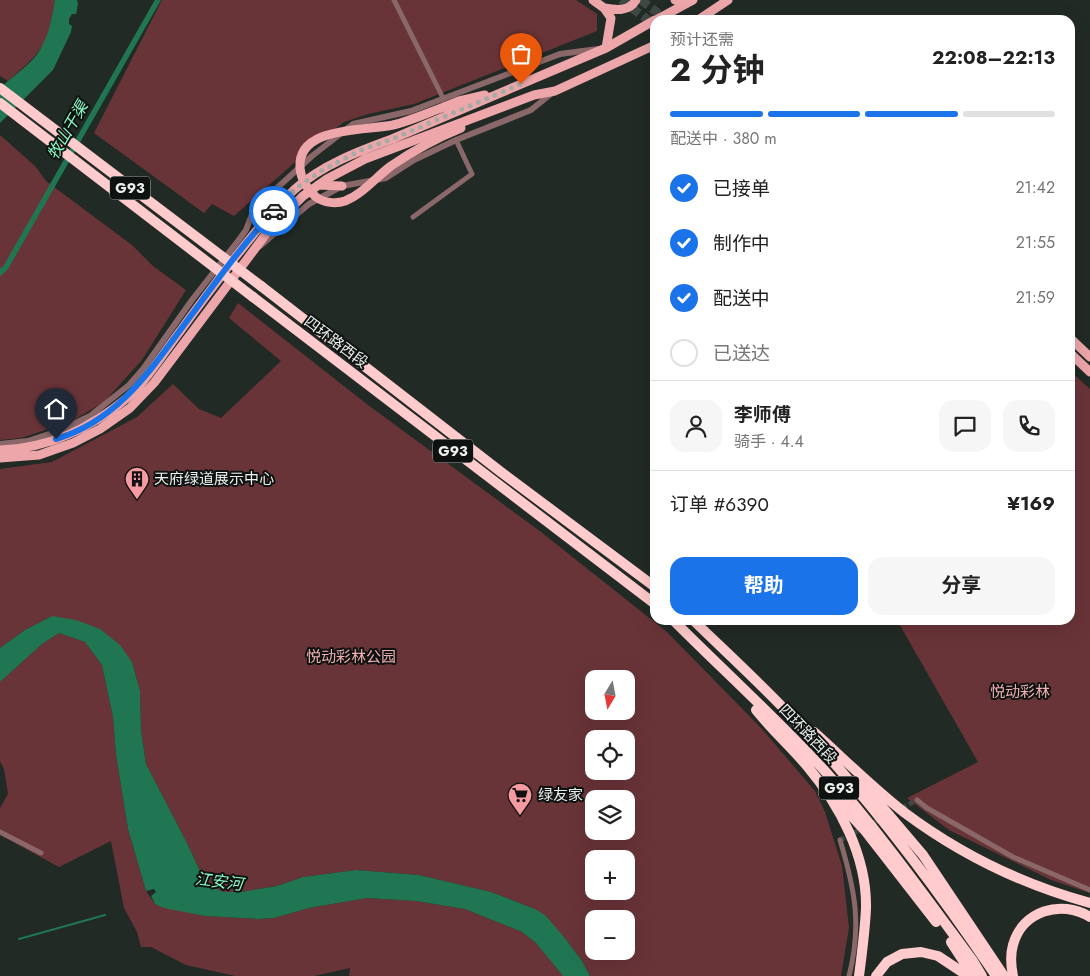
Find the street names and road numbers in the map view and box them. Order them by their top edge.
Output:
road number: G93 [110,177,150,200]
street label: 四环路西段 [299,311,373,373]
road number: G93 [433,440,473,462]
street label: 四环路西段 [774,699,842,769]
road number: G93 [819,776,859,800]

